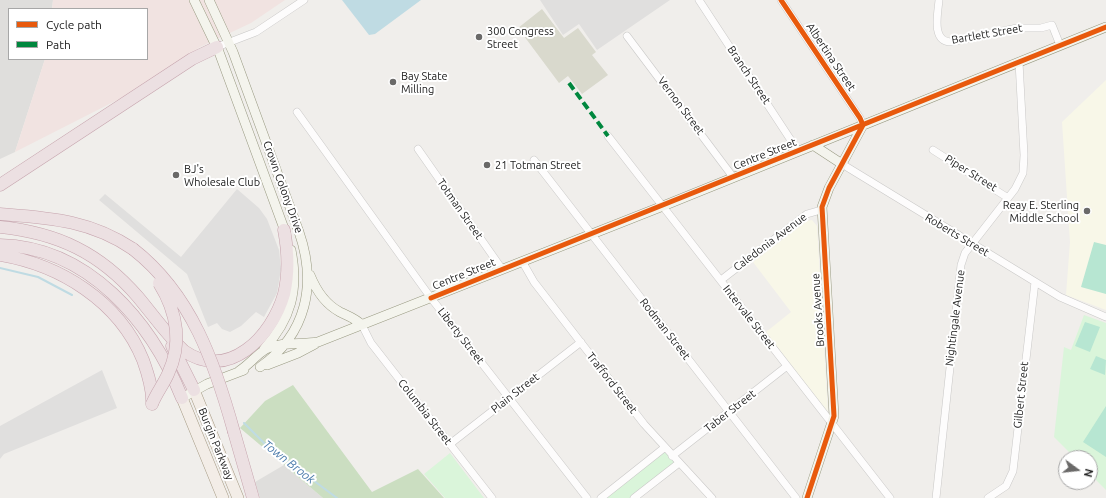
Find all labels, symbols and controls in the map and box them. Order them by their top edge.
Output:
legend [8,8,148,60]
text: Cycle path [46,18,102,31]
street label: Albertina Street [803,21,859,93]
street label: Bartlett Street [950,21,1024,47]
place label: 300 Congress Street [487,24,554,50]
marker: 300 Congress Street [474,32,484,42]
text: Path [46,38,71,51]
street label: Branch Street [725,43,773,107]
place label: Bay State Milling [401,69,448,95]
street label: Vernon Street [655,74,707,138]
marker: Bay State Milling [388,77,398,87]
street label: Centre Street [732,135,798,173]
street label: Crown Colony Drive [260,139,306,235]
street label: Piper Street [942,152,1000,194]
place label: 21 Totman Street [495,158,581,172]
marker: 21 Totman Street [482,160,492,170]
place label: BJ's Wholesale Club [184,162,260,188]
marker: BJ's Wholesale Club [171,170,181,180]
street label: Totman Street [434,176,486,242]
place label: Reay E. Sterling Middle School [1003,198,1079,224]
marker: Reay E. Sterling Middle School [1082,206,1092,216]
street label: Caledonia Avenue [731,210,809,274]
street label: Roberts Street [923,211,991,259]
street label: Centre Street [431,255,497,293]
street label: Nightingale Avenue [943,269,967,367]
street label: Brooks Avenue [809,273,827,347]
street label: Intervale Street [720,283,778,351]
street label: Rodman Street [637,296,693,362]
street label: Liberty Street [435,305,487,367]
street label: Trafford Street [584,350,640,416]
street label: Gilbert Street [1011,361,1031,429]
street label: Plain Street [488,370,542,416]
street label: Columbia Street [395,376,455,448]
street label: Taber Street [702,387,758,435]
street label: Burgin Parkway [196,406,236,482]
water label: Town Brook [260,437,318,487]
north arrow [1058,450,1098,490]
text: N [1082,467,1095,478]

